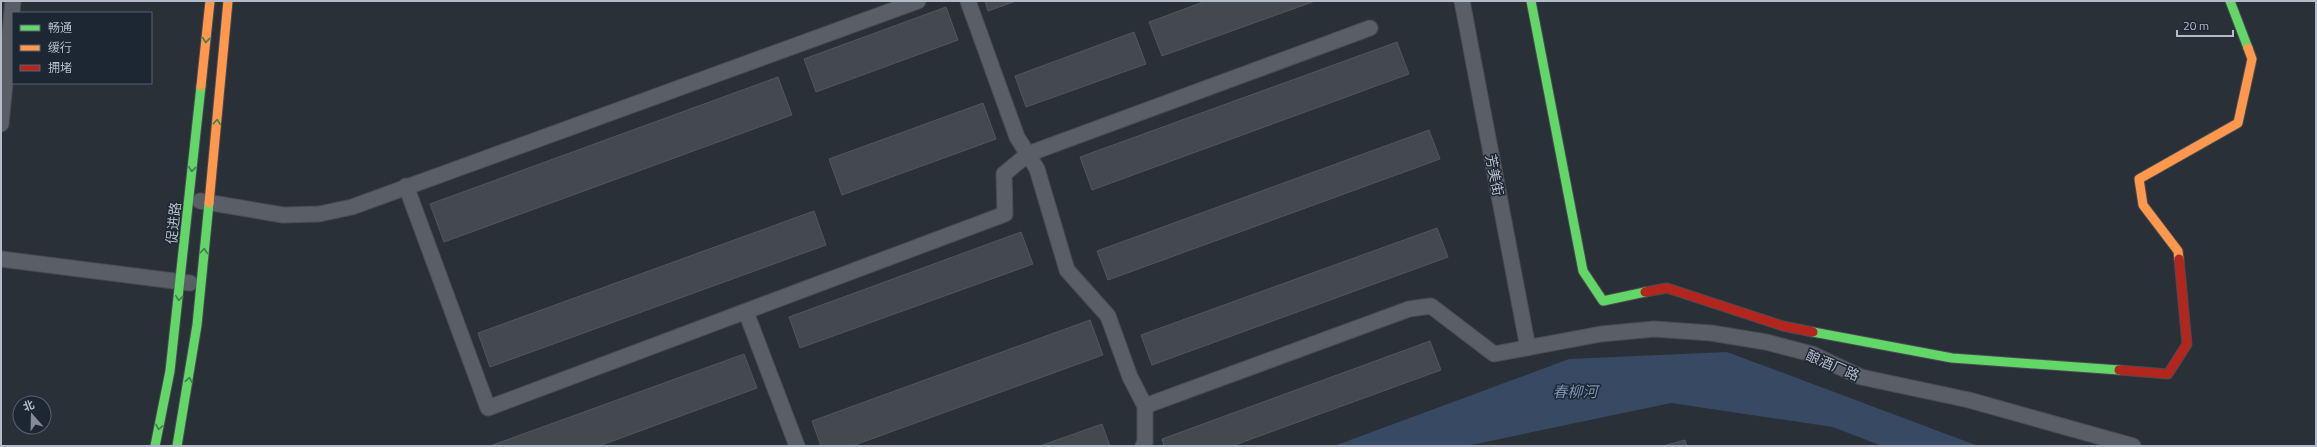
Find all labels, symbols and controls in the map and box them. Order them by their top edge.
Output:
legend [12,12,152,84]
scale bar [2177,12,2233,38]
text: 20 m [2183,16,2209,35]
text: 畅通 [48,18,72,37]
one-way arrow [201,37,210,43]
text: 缓行 [48,38,72,57]
text: 拥堵 [48,58,72,77]
one-way arrow [212,119,221,125]
street label: 芳美街 [1481,152,1509,198]
one-way arrow [188,166,197,172]
street label: 促进路 [160,201,186,245]
one-way arrow [199,248,208,254]
one-way arrow [175,295,184,301]
street label: 酿酒厂路 [1803,344,1863,386]
one-way arrow [184,377,193,383]
water label: 春柳河 [1552,380,1600,403]
north arrow [12,395,52,435]
text: 北 [21,396,36,415]
one-way arrow [156,424,164,430]

